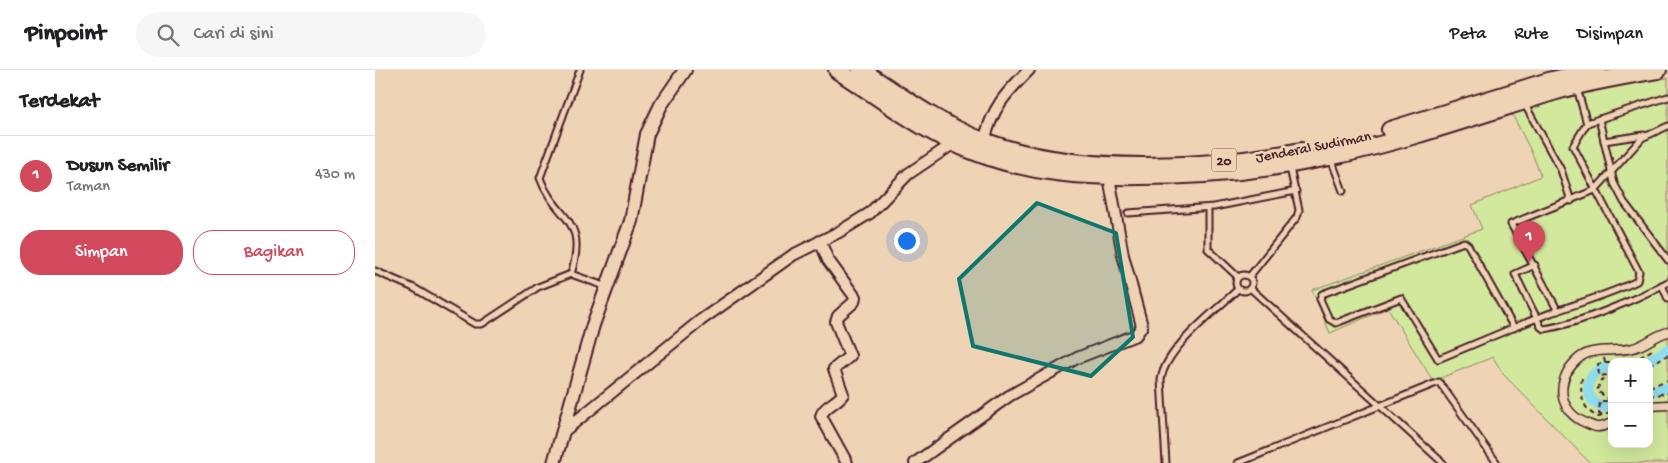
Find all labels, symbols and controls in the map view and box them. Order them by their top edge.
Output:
search box [136,12,486,57]
text: Pinpoint [25,20,106,49]
icon: search [154,21,182,49]
text: Cari di sini [194,23,274,46]
text: Peta [1450,24,1486,45]
text: Rute [1514,24,1549,45]
text: Disimpan [1577,24,1643,45]
text: Terdekat [20,90,99,115]
street label: Jenderal Sudirman [1254,128,1373,168]
road number: 20 [1211,148,1237,172]
text: Dusun Semilir [67,155,169,178]
text: 1 [33,166,39,185]
text: 430 m [315,166,355,185]
text: Taman [67,178,110,197]
pin: 1 [1513,221,1545,262]
your location [894,228,920,254]
button: Simpan [20,230,183,275]
button: Bagikan [193,230,355,275]
map controls [1608,358,1653,448]
button: + [1608,358,1653,403]
button: − [1608,403,1653,448]

